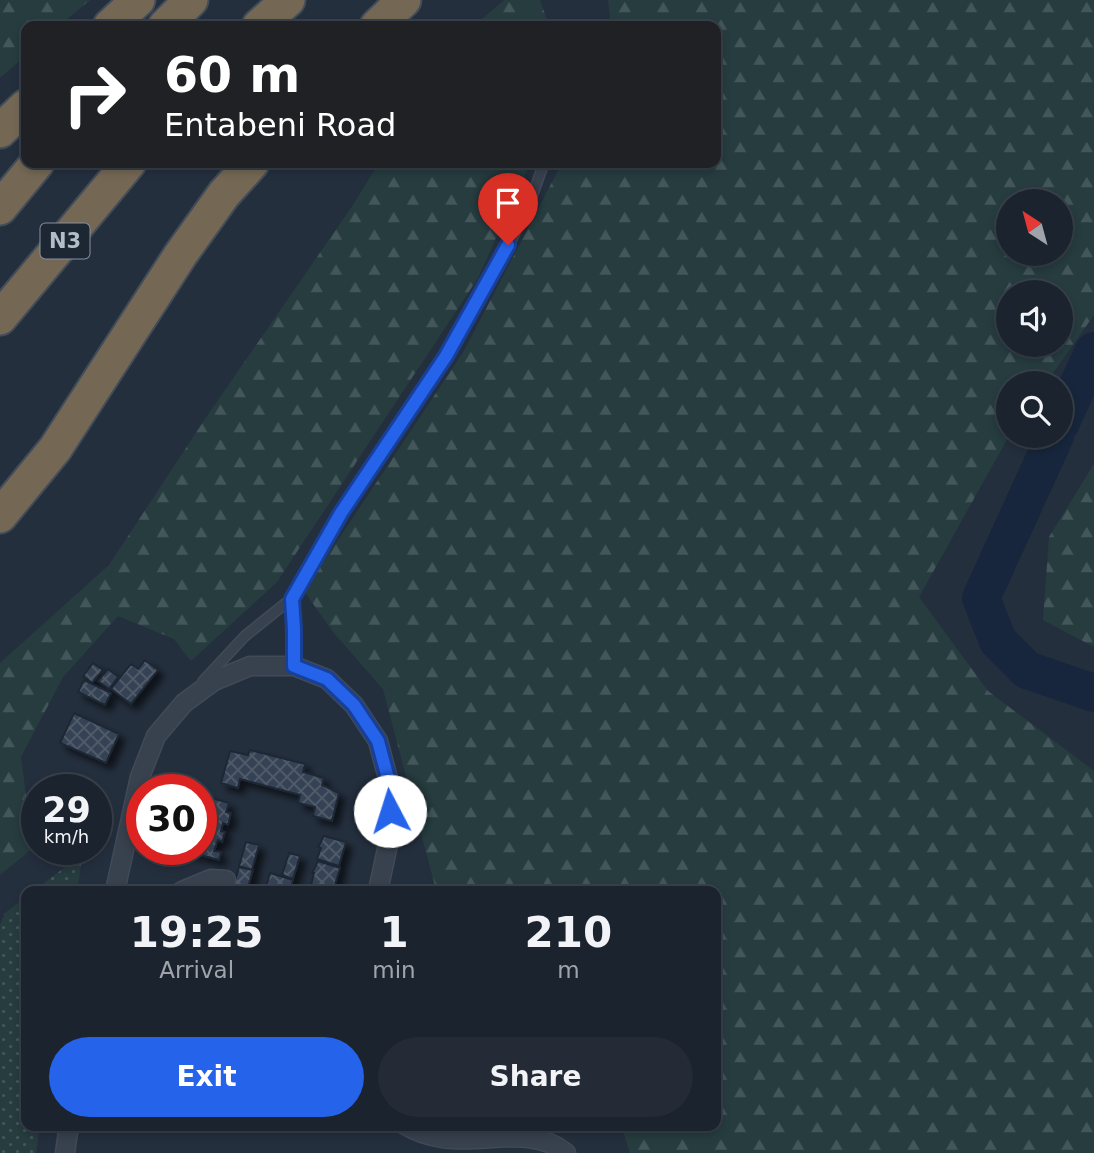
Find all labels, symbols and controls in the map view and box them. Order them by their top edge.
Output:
text: 60 m [164,47,300,104]
icon: right [49,49,140,140]
text: Entabeni Road [164,106,396,144]
pin [478,173,538,245]
icon: arrive [489,184,527,222]
north arrow [996,189,1073,266]
map controls [996,189,1073,448]
road number: N3 [41,224,90,258]
button: sound [996,280,1073,357]
button: search [996,371,1073,448]
speed limit sign: 30 [126,774,217,865]
position arrow [353,774,427,848]
text: 29 [42,790,91,830]
text: km/h [44,826,89,847]
text: 19:25 [130,908,264,957]
text: 1 [379,908,409,957]
text: 210 [525,908,612,957]
text: Arrival [159,957,234,983]
text: min [372,957,416,983]
text: m [557,957,580,983]
button: Exit [49,1037,364,1117]
button: Share [378,1037,693,1117]

